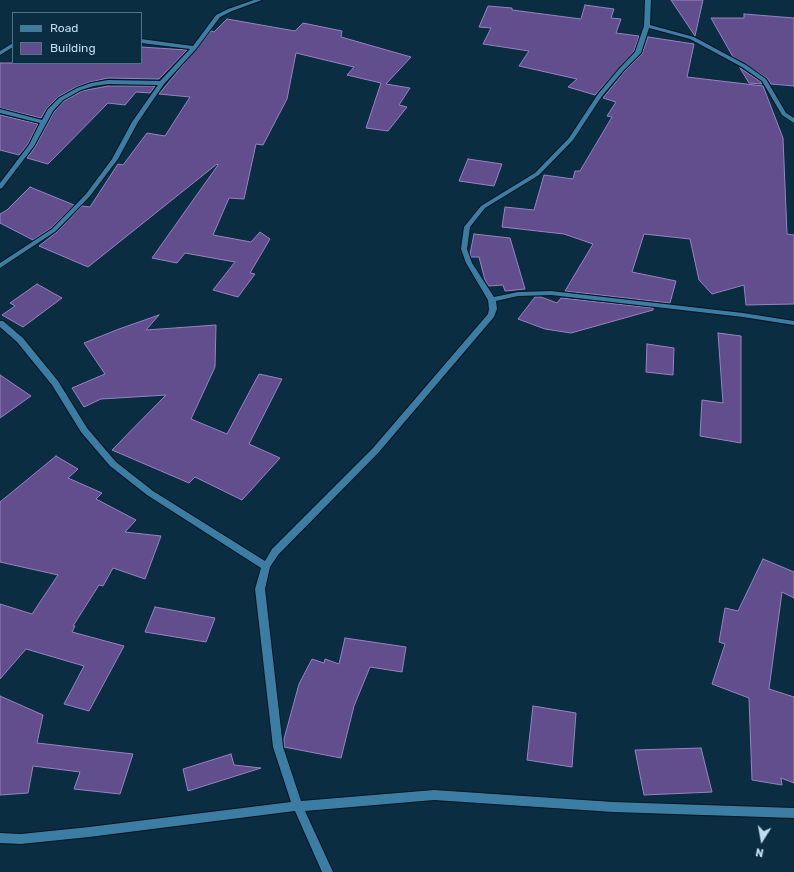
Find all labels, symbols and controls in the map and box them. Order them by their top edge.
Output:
legend [12,12,142,64]
text: Road [50,21,78,35]
text: Building [50,41,96,55]
north arrow [742,820,782,860]
text: N [754,845,765,859]

